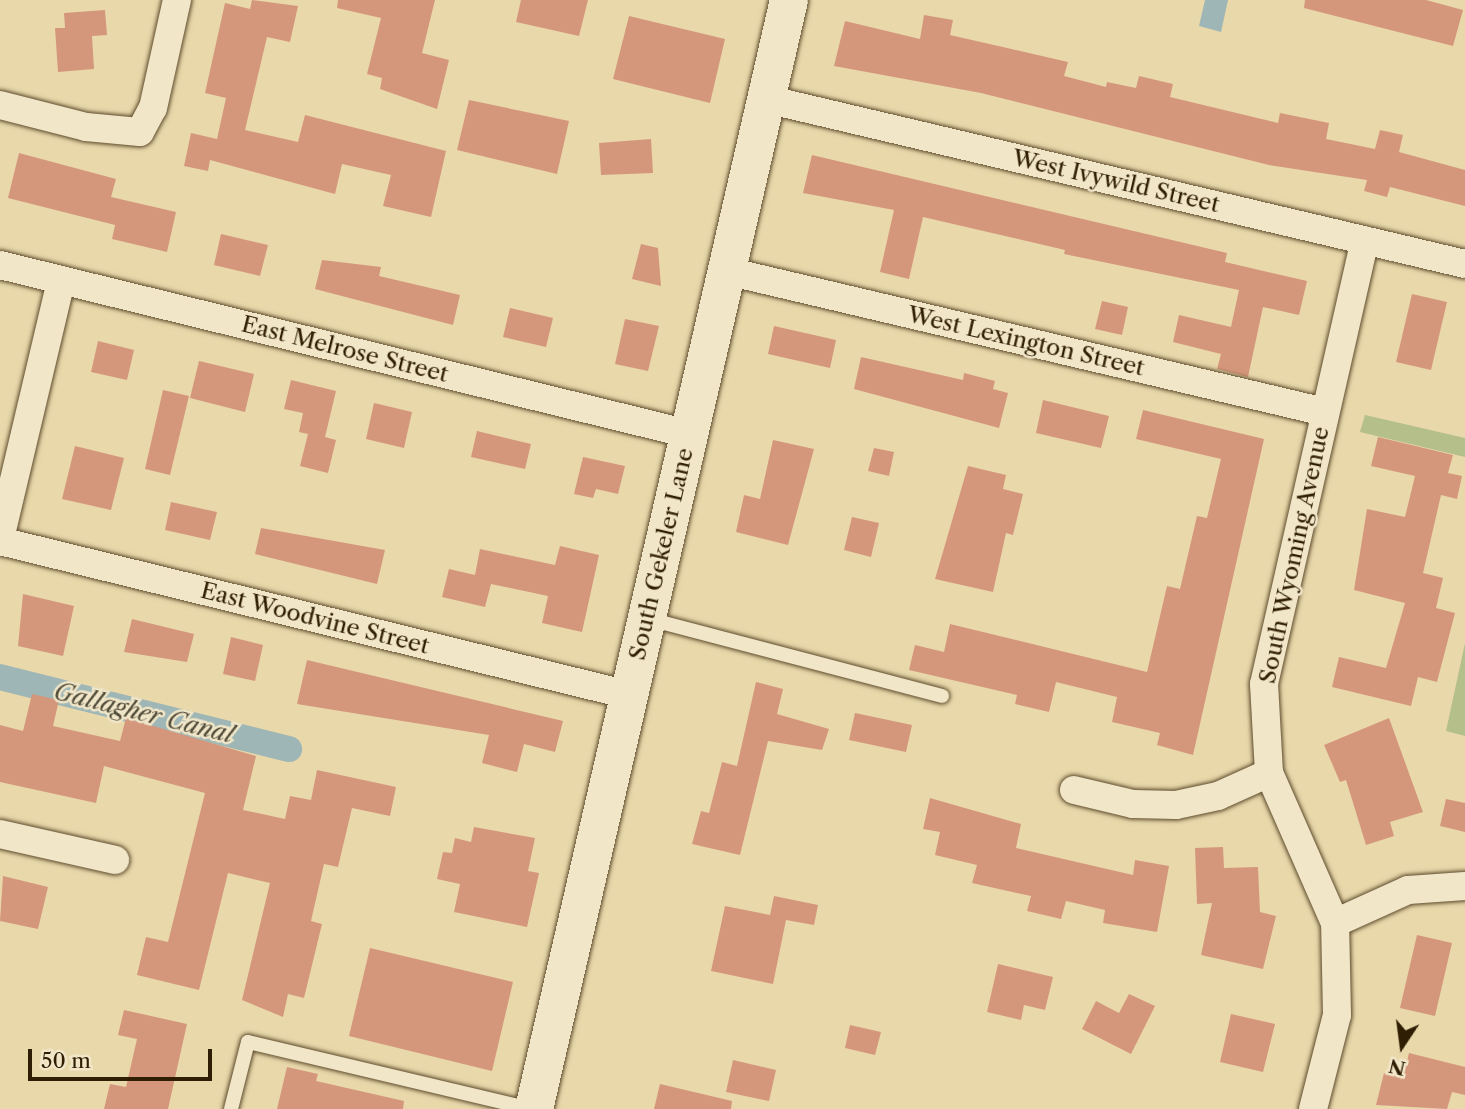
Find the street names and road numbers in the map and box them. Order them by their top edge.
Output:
street label: West Ivywild Street [1010,144,1222,218]
street label: West Lexington Street [905,300,1147,382]
street label: East Melrose Street [239,310,451,388]
street label: South Wyoming Avenue [1253,423,1335,687]
street label: South Gekeler Lane [623,445,699,663]
street label: East Woodvine Street [197,576,433,660]

